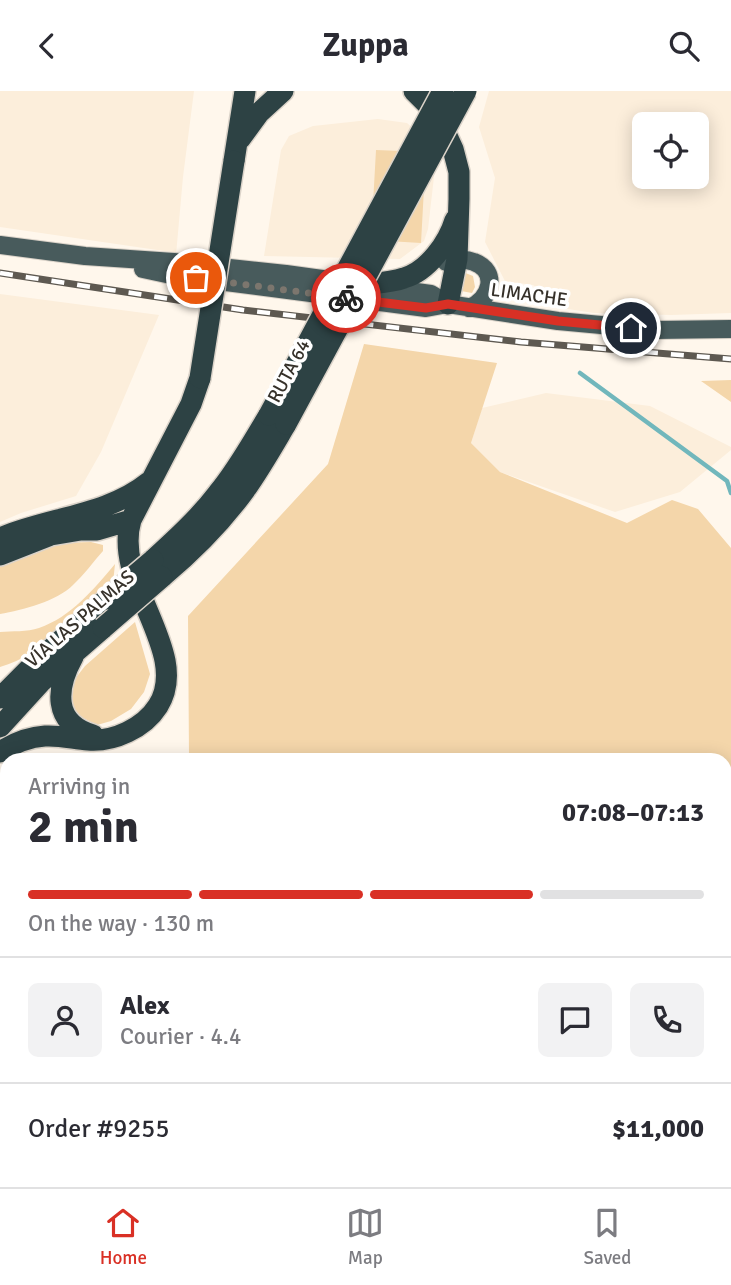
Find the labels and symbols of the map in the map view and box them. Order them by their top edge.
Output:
pin [166,248,226,308]
courier [311,263,381,333]
street label: LIMACHE [489,278,569,312]
pin [601,298,661,358]
street label: RUTA 64 [262,335,316,407]
street label: VÍA LAS PALMAS [20,565,140,673]

